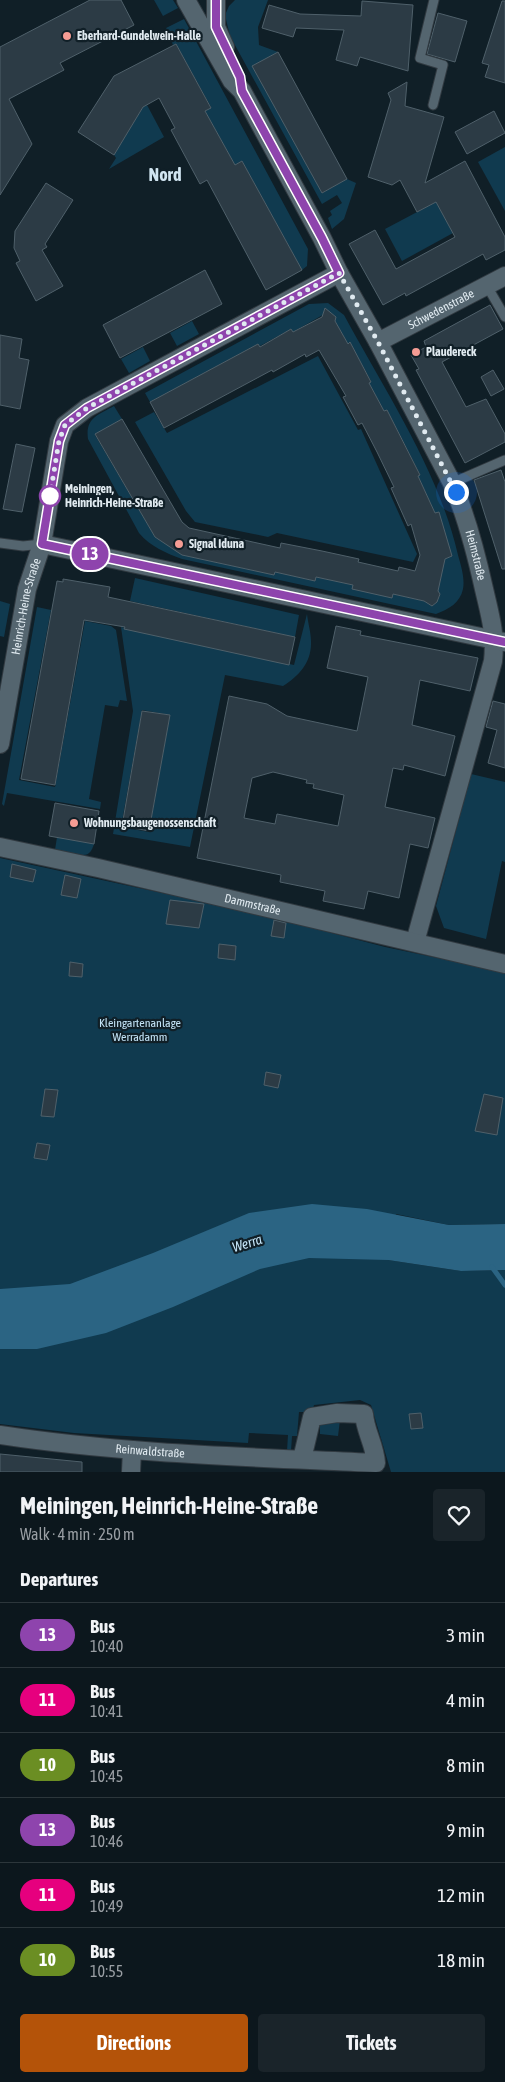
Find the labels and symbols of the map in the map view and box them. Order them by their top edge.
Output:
place label: Eberhard-Gundelwein-Halle [77,29,201,43]
marker: Eberhard-Gundelwein-Halle [61,30,73,42]
district label: Nord [149,164,181,185]
street label: Schwedenstraße [406,286,476,332]
place label: Plaudereck [426,345,477,359]
marker: Plaudereck [410,346,422,358]
your location [444,480,469,505]
place label: Meiningen, Heinrich-Heine-Straße [65,482,164,510]
marker: Meiningen, Heinrich-Heine-Straße [39,485,61,507]
street label: Heimstraße [462,528,489,582]
place label: Signal Iduna [189,537,245,551]
line badge: 13 [68,538,112,570]
marker: Signal Iduna [173,538,185,550]
street label: Heinrich-Heine-Straße [9,556,44,656]
place label: Wohnungsbaugenossenschaft [83,816,217,830]
marker: Wohnungsbaugenossenschaft [68,817,80,829]
street label: Dammstraße [223,891,282,918]
park label: Kleingartenanlage Werradamm [99,1016,181,1044]
water label: Werra [230,1231,264,1255]
street label: Reinwaldstraße [115,1442,185,1461]

